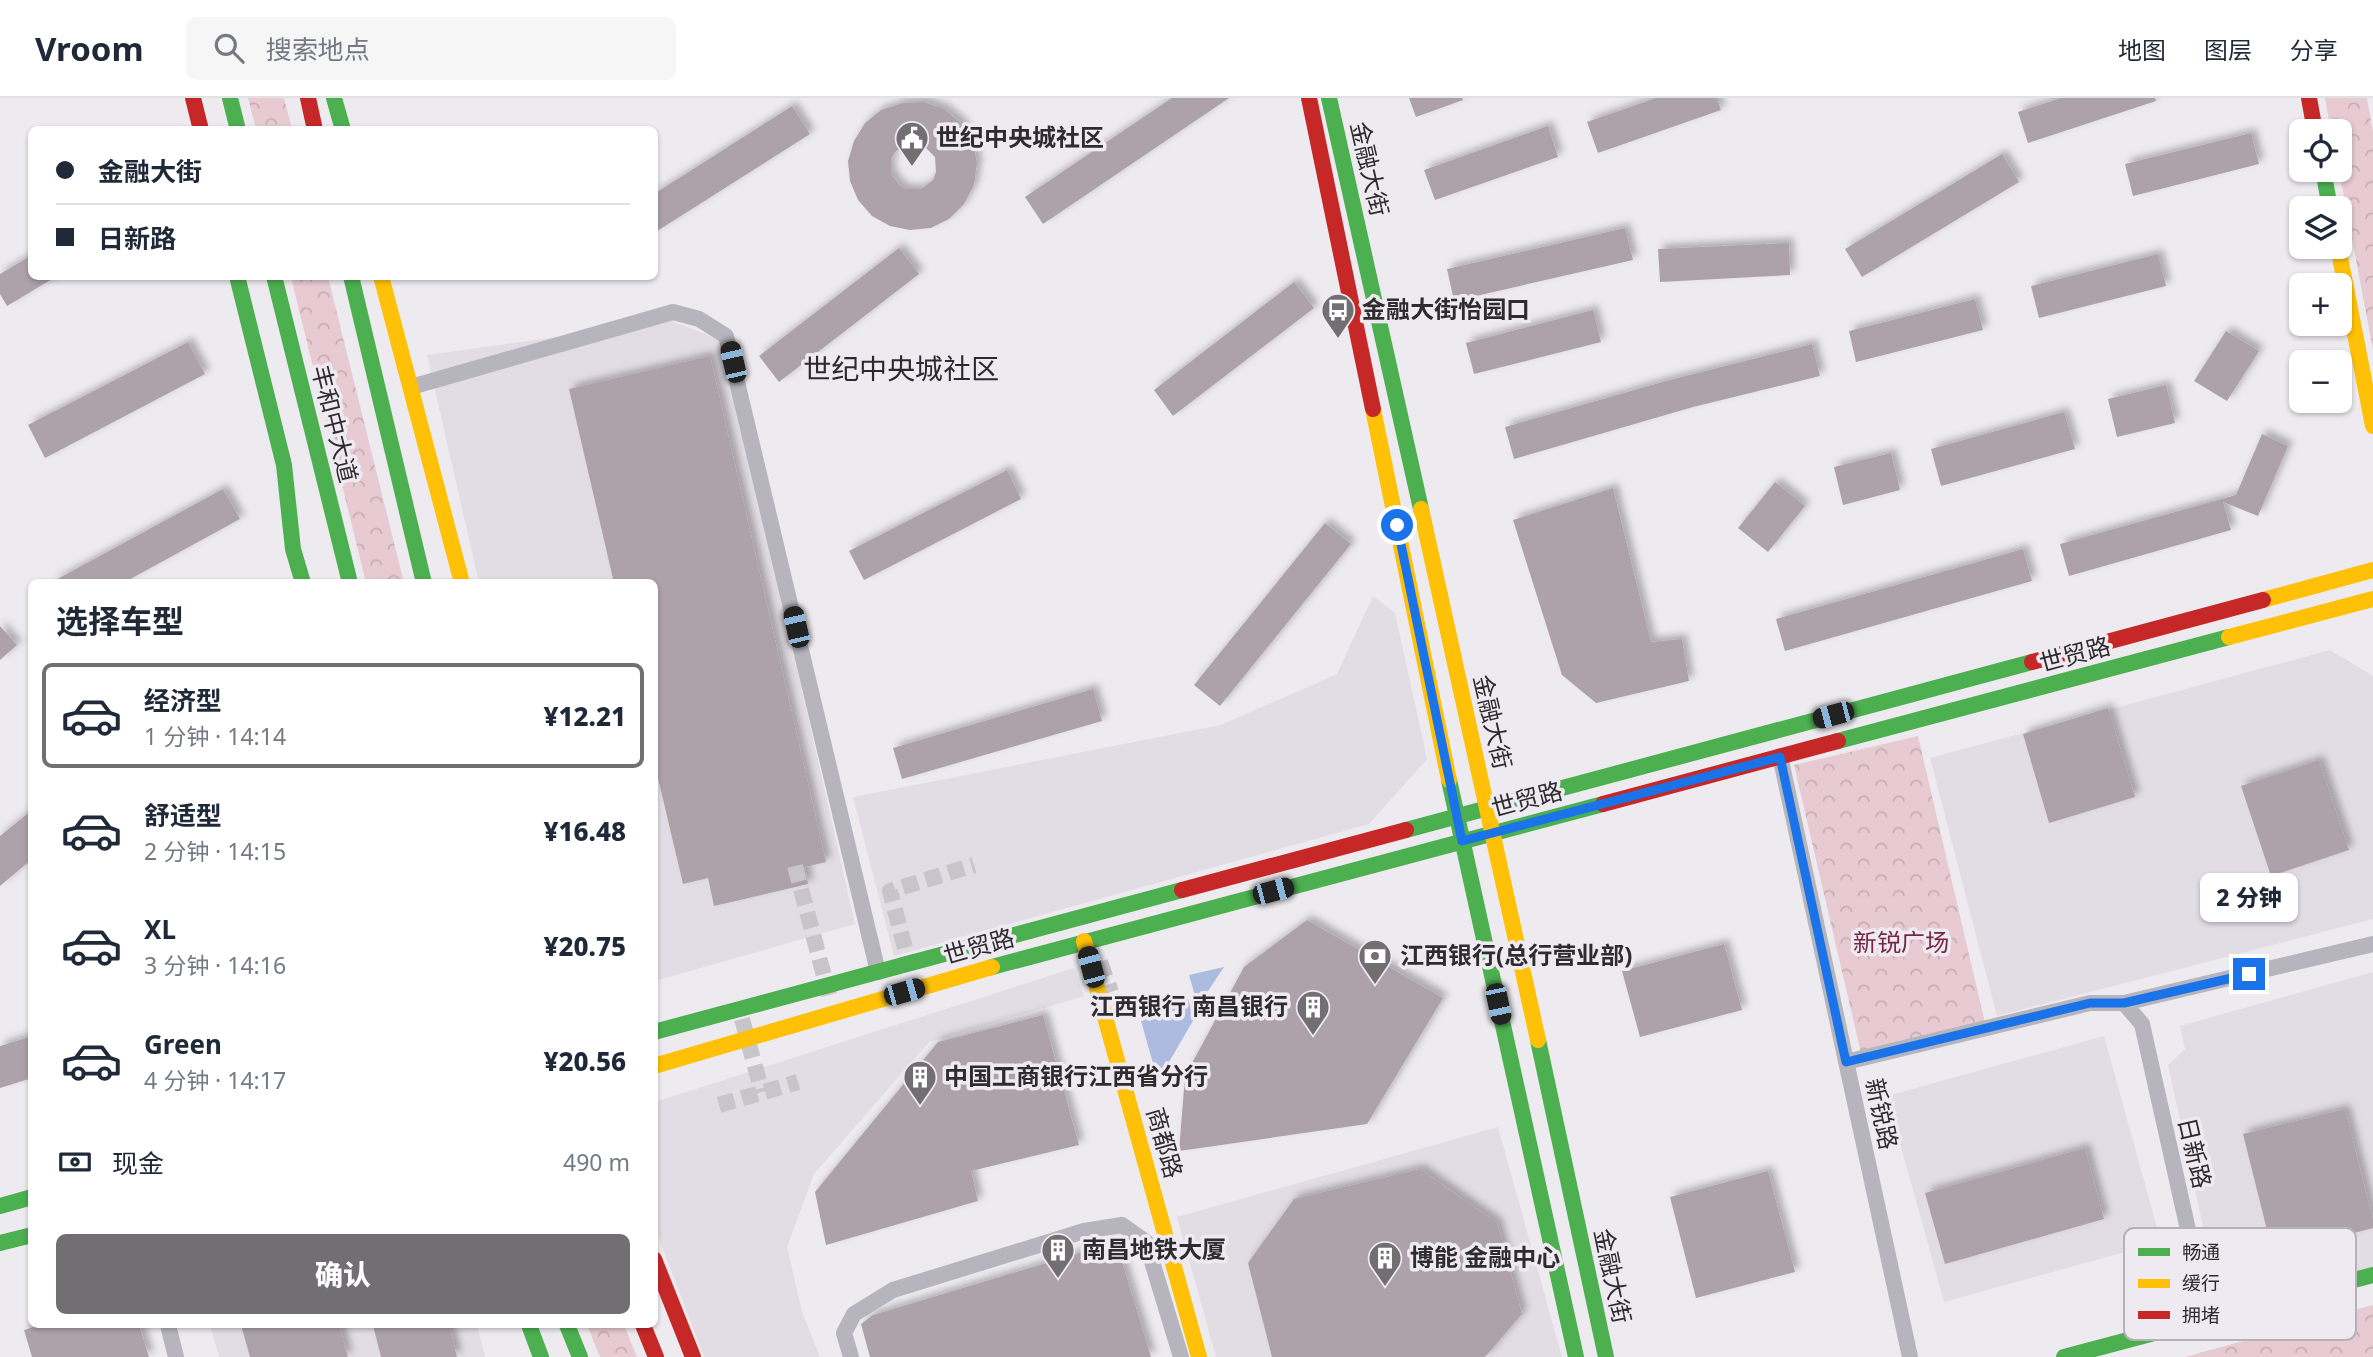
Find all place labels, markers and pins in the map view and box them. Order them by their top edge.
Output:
public building icon: 世纪中央城社区 [893,119,931,168]
place label: 世纪中央城社区 [936,120,1104,153]
bus stop icon: 金融大街怡园口 [1319,291,1357,340]
place label: 金融大街怡园口 [1362,292,1530,325]
bank icon: 江西银行(总行营业部) [1356,937,1394,986]
place label: 江西银行(总行营业部) [1400,938,1632,971]
building icon: 江西银行 南昌银行 [1294,988,1332,1037]
place label: 江西银行 南昌银行 [1090,989,1288,1022]
building icon: 中国工商银行江西省分行 [901,1058,939,1107]
place label: 中国工商银行江西省分行 [944,1059,1208,1092]
building icon: 南昌地铁大厦 [1039,1231,1077,1280]
place label: 南昌地铁大厦 [1082,1232,1226,1265]
building icon: 博能 金融中心 [1366,1239,1404,1288]
place label: 博能 金融中心 [1410,1240,1560,1273]

